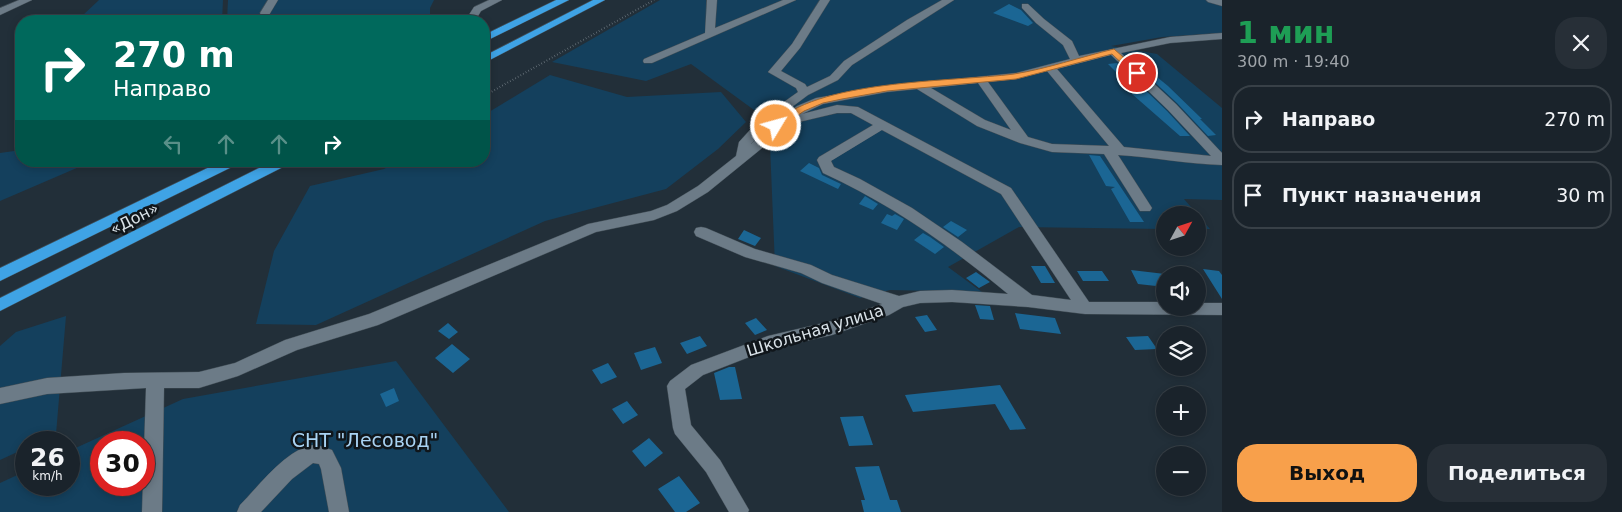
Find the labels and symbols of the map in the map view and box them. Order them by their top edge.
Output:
pin [1116,52,1158,94]
position arrow [749,99,801,151]
street label: «Дон» [107,198,162,239]
north arrow [1156,206,1206,256]
street label: Школьная улица [744,301,886,360]
park label: СНТ "Лесовод" [292,429,438,451]
speed limit sign: 30 [90,431,155,496]

